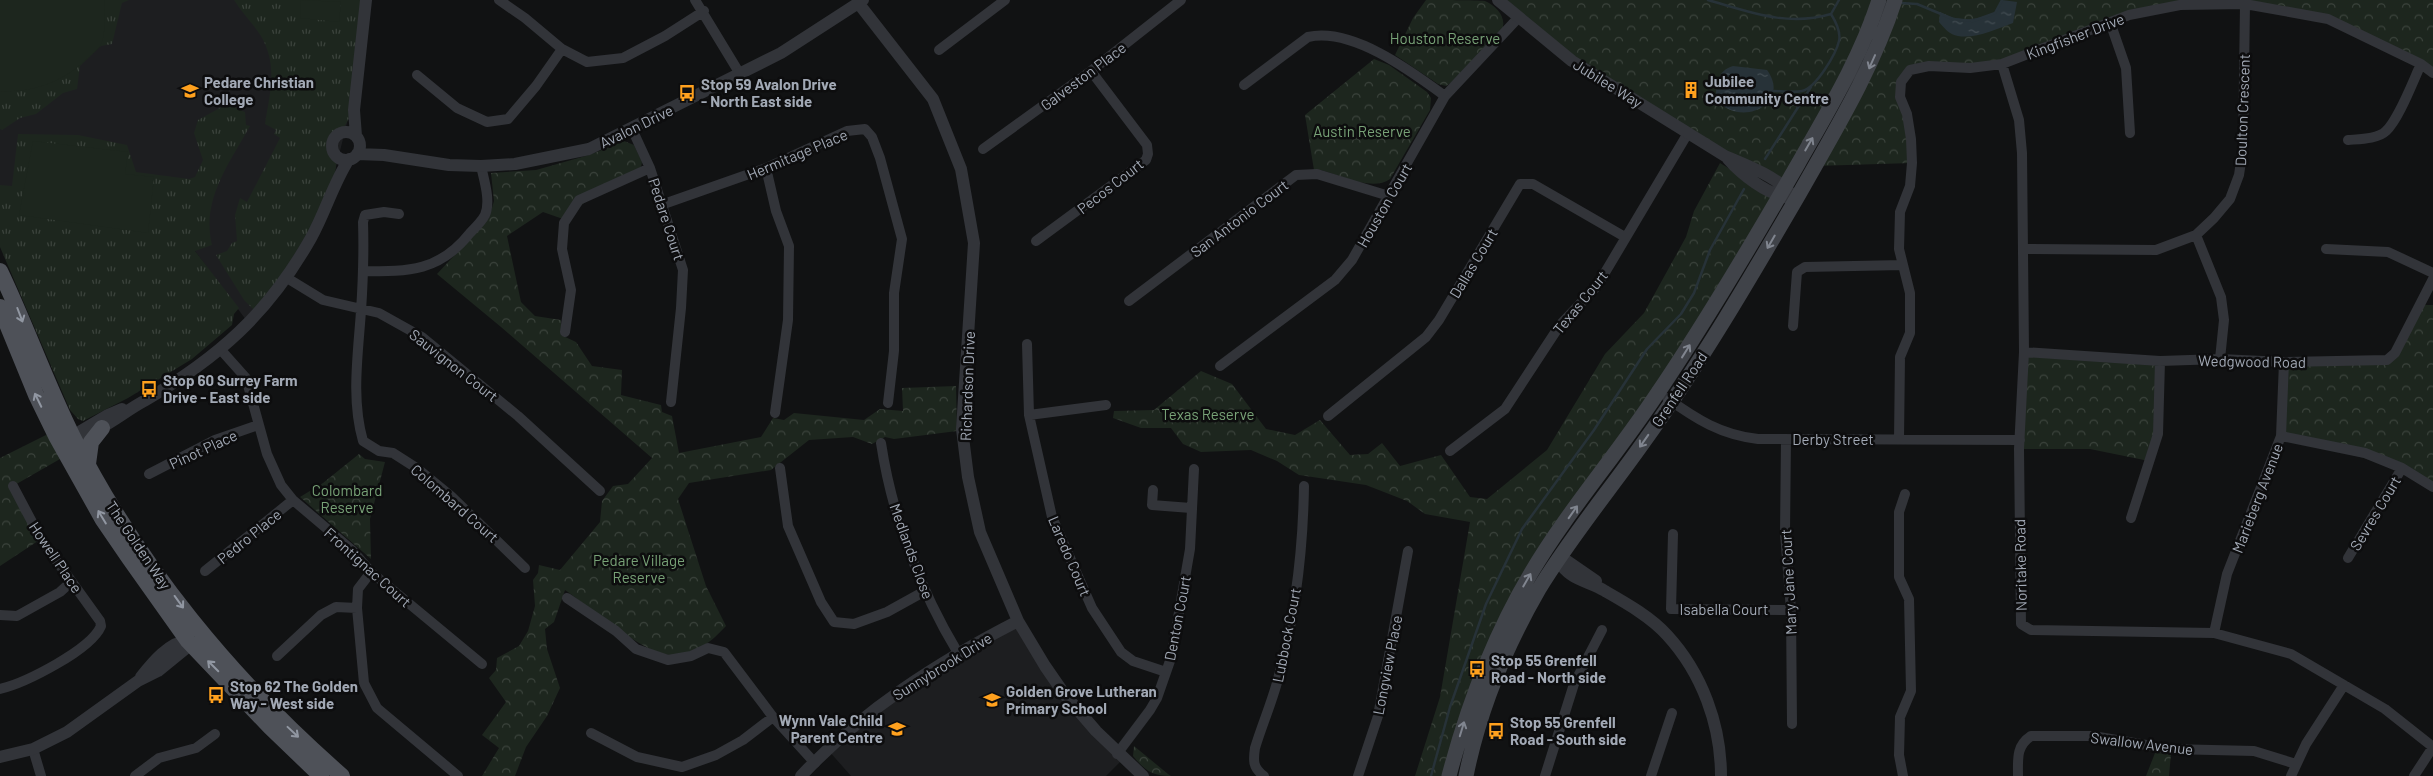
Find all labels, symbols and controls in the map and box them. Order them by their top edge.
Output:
street label: Kingfisher Drive [2024,9,2126,63]
park label: Houston Reserve [1390,29,1500,47]
street label: Galveston Place [1037,38,1129,114]
one-way arrow [1866,54,1876,69]
street label: Doulton Crescent [2231,54,2253,166]
street label: Jubilee Way [1570,55,1646,111]
place label: Jubilee Community Centre [1705,72,1829,107]
place label: Pedare Christian College [204,73,314,108]
place label: Stop 59 Avalon Drive - North East side [701,75,837,110]
building icon: Jubilee Community Centre [1681,80,1701,100]
school or university icon: Pedare Christian College [180,81,200,101]
bus stop icon: Stop 59 Avalon Drive - North East side [677,83,697,103]
street label: Avalon Drive [596,100,676,152]
park label: Austin Reserve [1313,122,1411,140]
street label: Hermitage Place [744,125,850,183]
one-way arrow [1805,137,1815,152]
street label: Pecos Court [1073,155,1147,217]
street label: Houston Court [1353,160,1415,250]
street label: San Antonio Court [1187,175,1291,261]
street label: Pedare Court [645,176,689,262]
street label: Dallas Court [1445,225,1501,301]
one-way arrow [1766,235,1776,250]
street label: Texas Court [1549,267,1611,337]
one-way arrow [16,307,25,322]
street label: Sauvignon Court [406,325,502,405]
street label: Richardson Drive [956,331,978,441]
one-way arrow [1680,344,1691,358]
street label: Grenfell Road [1647,348,1711,430]
street label: Wedgwood Road [2198,351,2306,371]
place label: Stop 60 Surrey Farm Drive - East side [163,371,298,406]
bus stop icon: Stop 60 Surrey Farm Drive - East side [139,379,159,399]
one-way arrow [33,393,43,408]
park label: Texas Reserve [1161,405,1255,423]
street label: Pinot Place [166,425,240,473]
street label: Derby Street [1792,430,1874,448]
one-way arrow [1639,434,1649,448]
street label: Marieberg Avenue [2228,441,2286,555]
street label: Colombard Court [408,460,502,546]
street label: Sevres Court [2346,473,2404,553]
park label: Colombard Reserve [312,481,382,516]
street label: The Golden Way [103,497,175,593]
street label: Medlands Close [886,501,938,601]
street label: Pedro Place [213,505,285,567]
one-way arrow [1568,505,1578,519]
one-way arrow [97,511,107,525]
street label: Laredo Court [1045,513,1095,599]
street label: Howell Place [26,518,86,596]
street label: Noritake Road [2010,519,2030,611]
street label: Frontignac Court [321,523,415,611]
street label: Mary Jane Court [1776,529,1800,635]
park label: Pedare Village Reserve [593,551,685,586]
one-way arrow [1522,573,1532,588]
street label: Denton Court [1160,574,1194,662]
street label: Lubbock Court [1268,586,1304,684]
one-way arrow [173,595,184,609]
street label: Isabella Court [1680,600,1768,618]
street label: Longview Place [1369,614,1405,716]
street label: Sunnybrook Drive [889,628,995,704]
place label: Stop 55 Grenfell Road - North side [1491,651,1606,686]
bus stop icon: Stop 55 Grenfell Road - North side [1467,659,1487,679]
one-way arrow [207,660,220,672]
place label: Stop 62 The Golden Way - West side [230,677,358,712]
place label: Golden Grove Lutheran Primary School [1006,682,1157,717]
bus stop icon: Stop 62 The Golden Way - West side [206,685,226,705]
school or university icon: Golden Grove Lutheran Primary School [982,690,1002,710]
place label: Wynn Vale Child Parent Centre [779,711,883,746]
place label: Stop 55 Grenfell Road - South side [1510,713,1626,748]
school or university icon: Wynn Vale Child Parent Centre [887,719,907,739]
one-way arrow [1457,721,1467,737]
bus stop icon: Stop 55 Grenfell Road - South side [1486,721,1506,741]
one-way arrow [287,726,299,738]
street label: Swallow Avenue [2090,728,2194,758]

